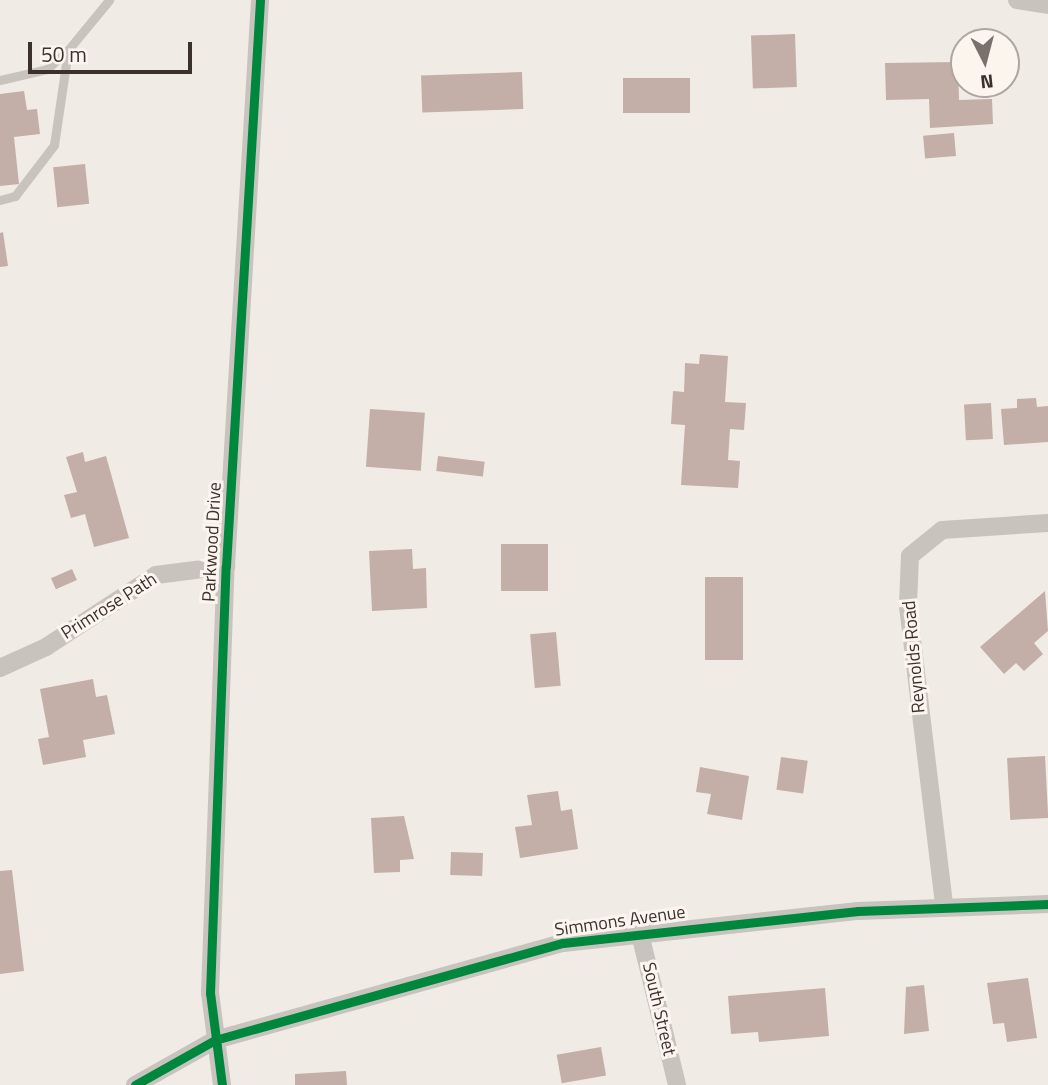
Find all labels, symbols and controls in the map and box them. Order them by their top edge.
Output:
scale bar [32,28,196,72]
north arrow [950,28,1020,98]
text: 50 m [41,38,87,70]
text: N [979,67,995,98]
street label: Parkwood Drive [198,482,226,602]
street label: Primrose Path [57,568,161,644]
street label: Reynolds Road [898,600,930,714]
street label: Simmons Avenue [553,901,687,941]
street label: South Street [638,960,680,1058]

